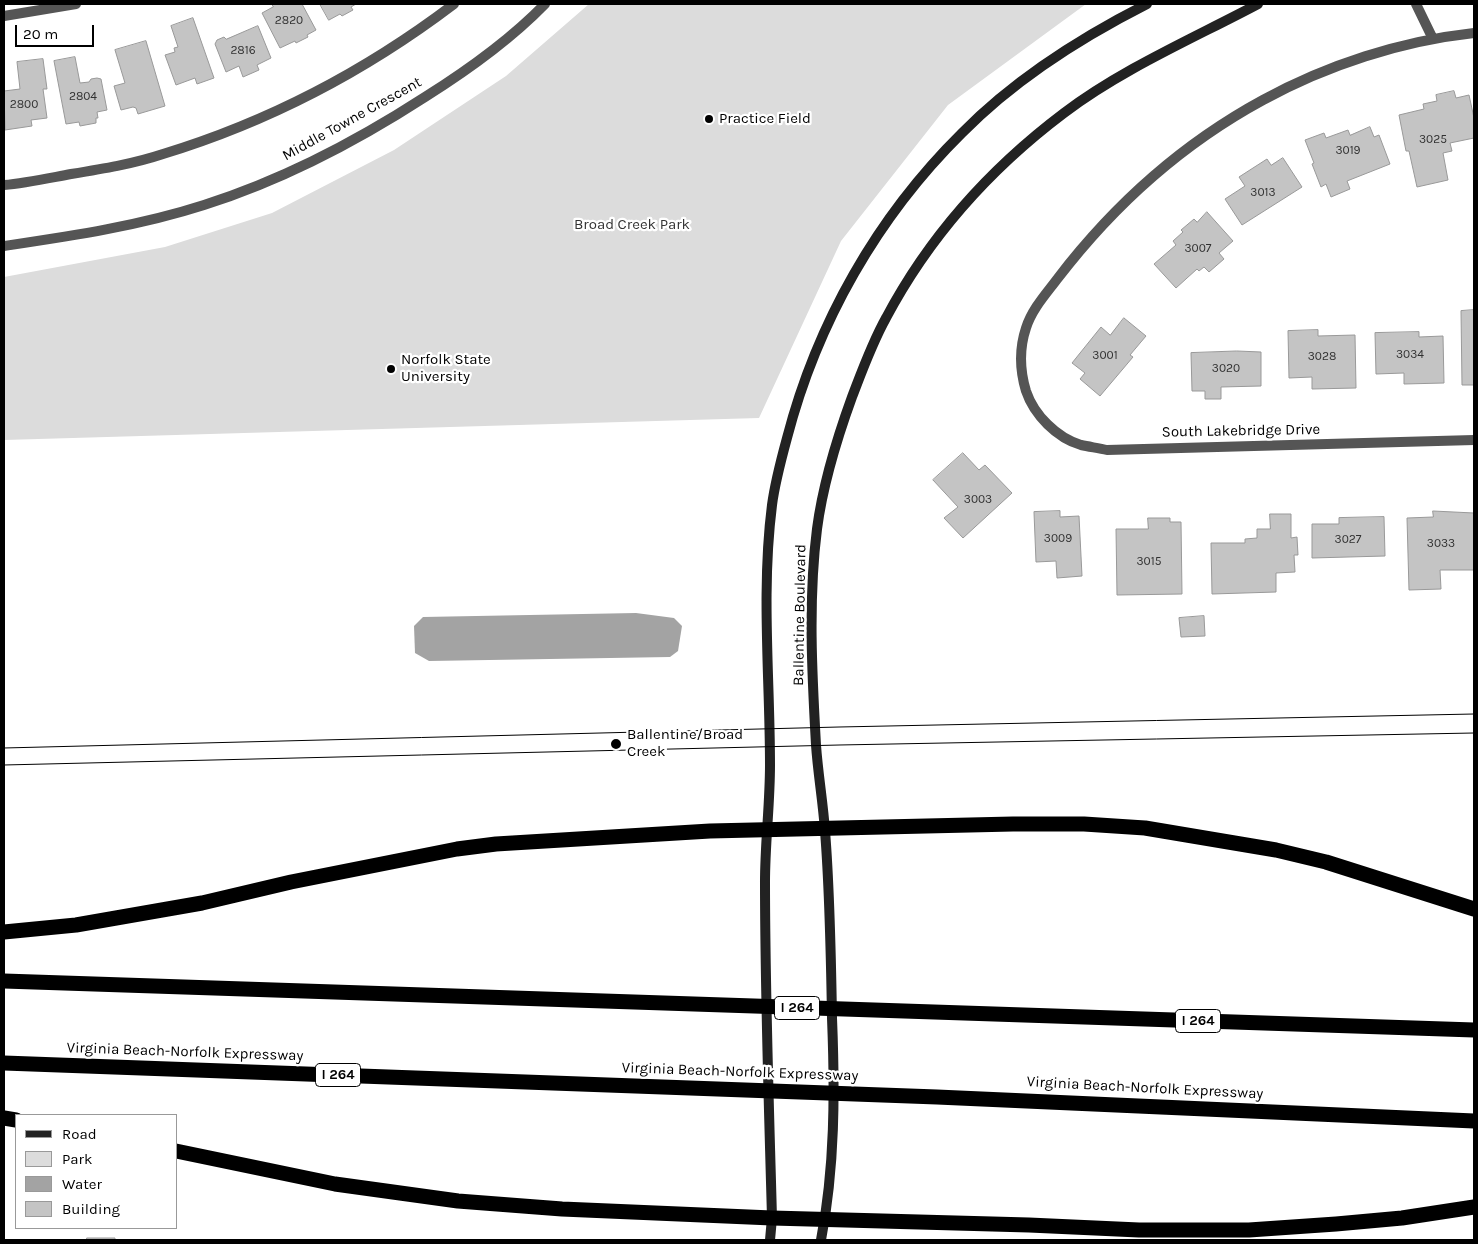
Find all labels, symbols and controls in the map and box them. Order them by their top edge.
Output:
house number: 2820 [275,14,303,28]
scale bar [18,15,96,47]
text: 20 m [23,25,58,43]
house number: 2816 [230,44,256,58]
street label: Middle Towne Crescent [279,73,425,165]
house number: 2804 [69,90,97,104]
house number: 2800 [10,98,38,112]
place label: Practice Field [719,110,811,128]
marker: Practice Field [703,113,715,125]
house number: 3025 [1419,133,1447,147]
house number: 3019 [1335,144,1361,158]
house number: 3013 [1250,186,1276,200]
park label: Broad Creek Park [574,216,690,234]
house number: 3007 [1185,242,1211,256]
house number: 3034 [1396,348,1424,362]
house number: 3001 [1092,349,1118,363]
house number: 3028 [1308,350,1336,364]
place label: Norfolk State University [401,351,491,386]
house number: 3020 [1212,362,1240,376]
marker: Norfolk State University [385,363,397,375]
street label: South Lakebridge Drive [1162,421,1320,441]
house number: 3003 [964,493,992,507]
house number: 3009 [1044,532,1072,546]
house number: 3027 [1335,533,1361,547]
house number: 3033 [1427,537,1455,551]
street label: Ballentine Boulevard [790,544,810,686]
house number: 3015 [1137,555,1161,569]
place label: Ballentine/Broad Creek [627,726,743,761]
marker: Ballentine/Broad Creek [609,737,623,751]
road number: I 264 [774,996,820,1020]
road number: I 264 [1176,1009,1220,1032]
street label: Virginia Beach-Norfolk Expressway [66,1039,304,1065]
street label: Virginia Beach-Norfolk Expressway [621,1059,859,1085]
road number: I 264 [316,1064,360,1086]
street label: Virginia Beach-Norfolk Expressway [1026,1073,1264,1103]
legend [15,1114,178,1229]
text: Road [62,1125,97,1143]
text: Park [62,1150,92,1168]
text: Water [62,1175,102,1193]
text: Building [62,1200,120,1218]

